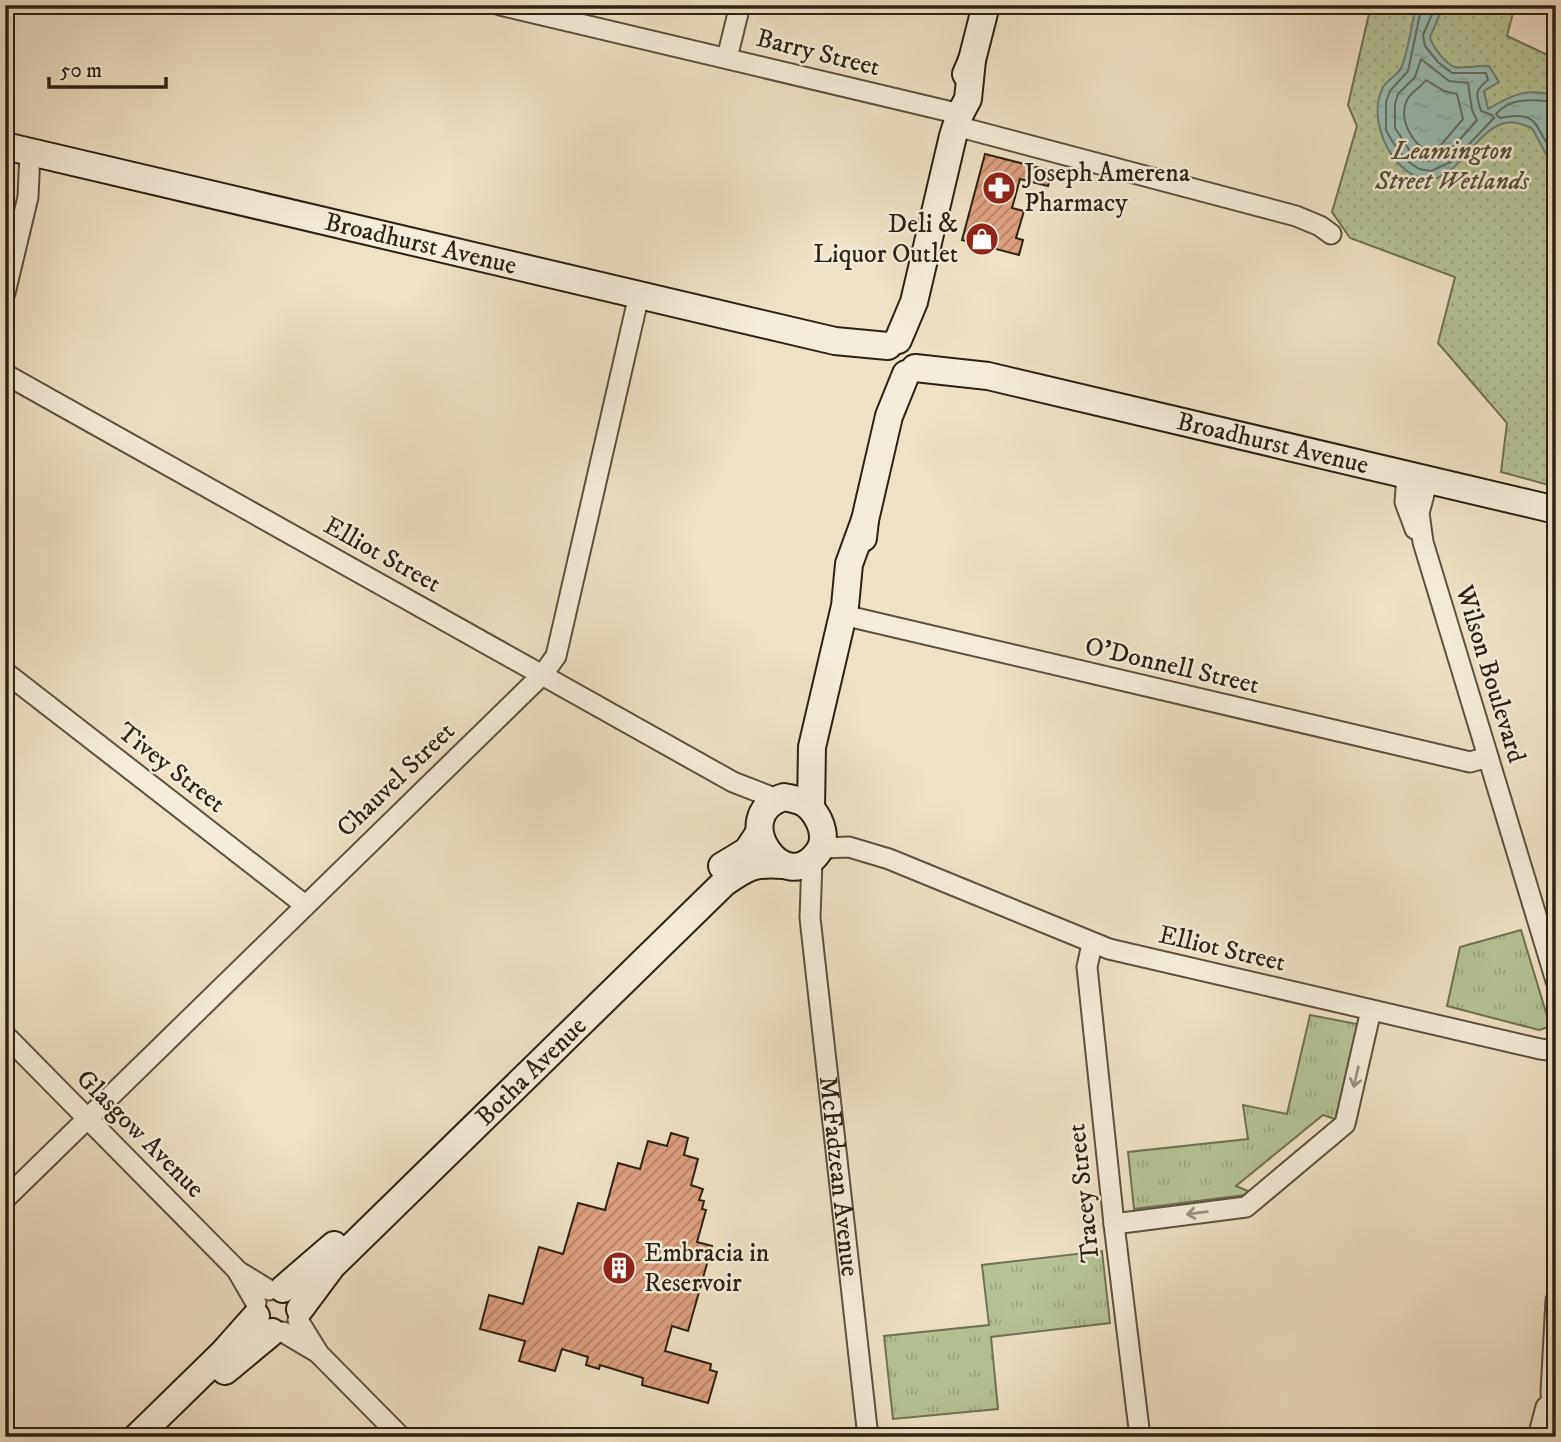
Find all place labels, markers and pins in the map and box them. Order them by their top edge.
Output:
place label: Joseph Amerena Pharmacy [1022,157,1190,220]
pharmacy icon: Joseph Amerena Pharmacy [980,169,1018,207]
place label: Deli & Liquor Outlet [813,208,958,271]
shop icon: Deli & Liquor Outlet [963,220,1001,258]
place label: Embracia in Reservoir [644,1237,770,1300]
building icon: Embracia in Reservoir [600,1249,638,1287]

